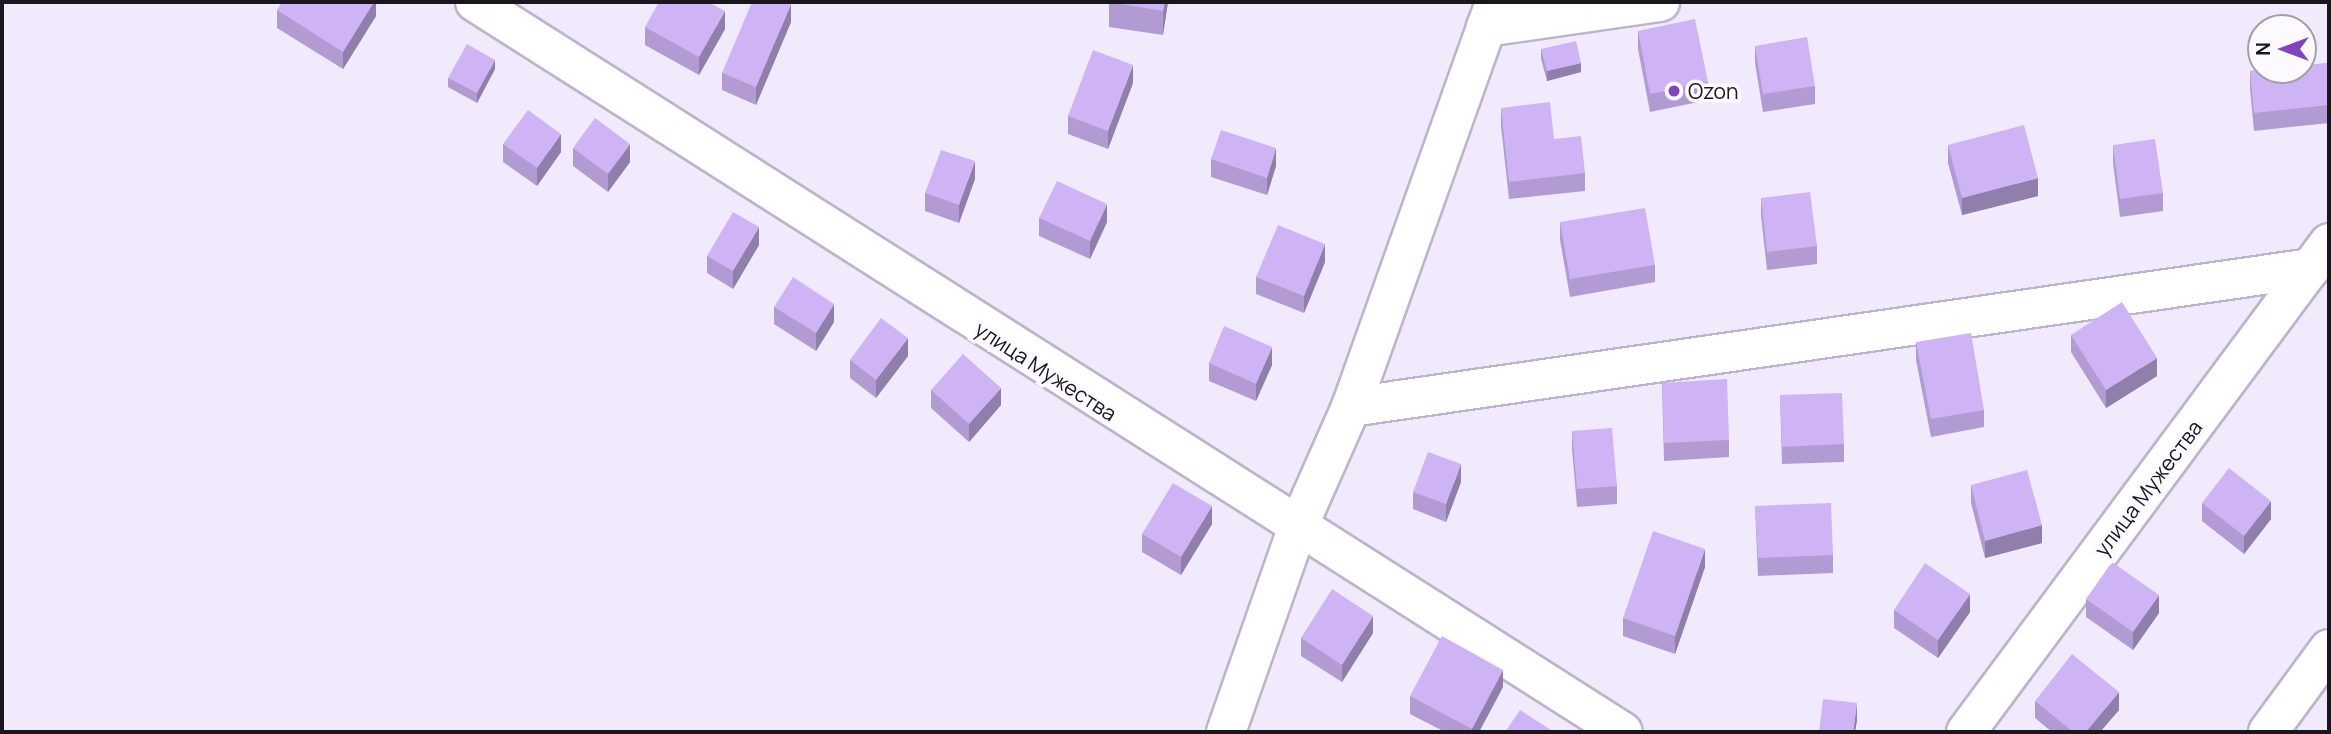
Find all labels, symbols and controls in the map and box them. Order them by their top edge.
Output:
north arrow [2247,14,2317,84]
text: N [2250,42,2276,56]
place label: Ozon [1688,78,1738,104]
marker: Ozon [1666,83,1682,99]
street label: улица Мужества [971,316,1121,426]
street label: улица Мужества [2089,415,2207,561]

